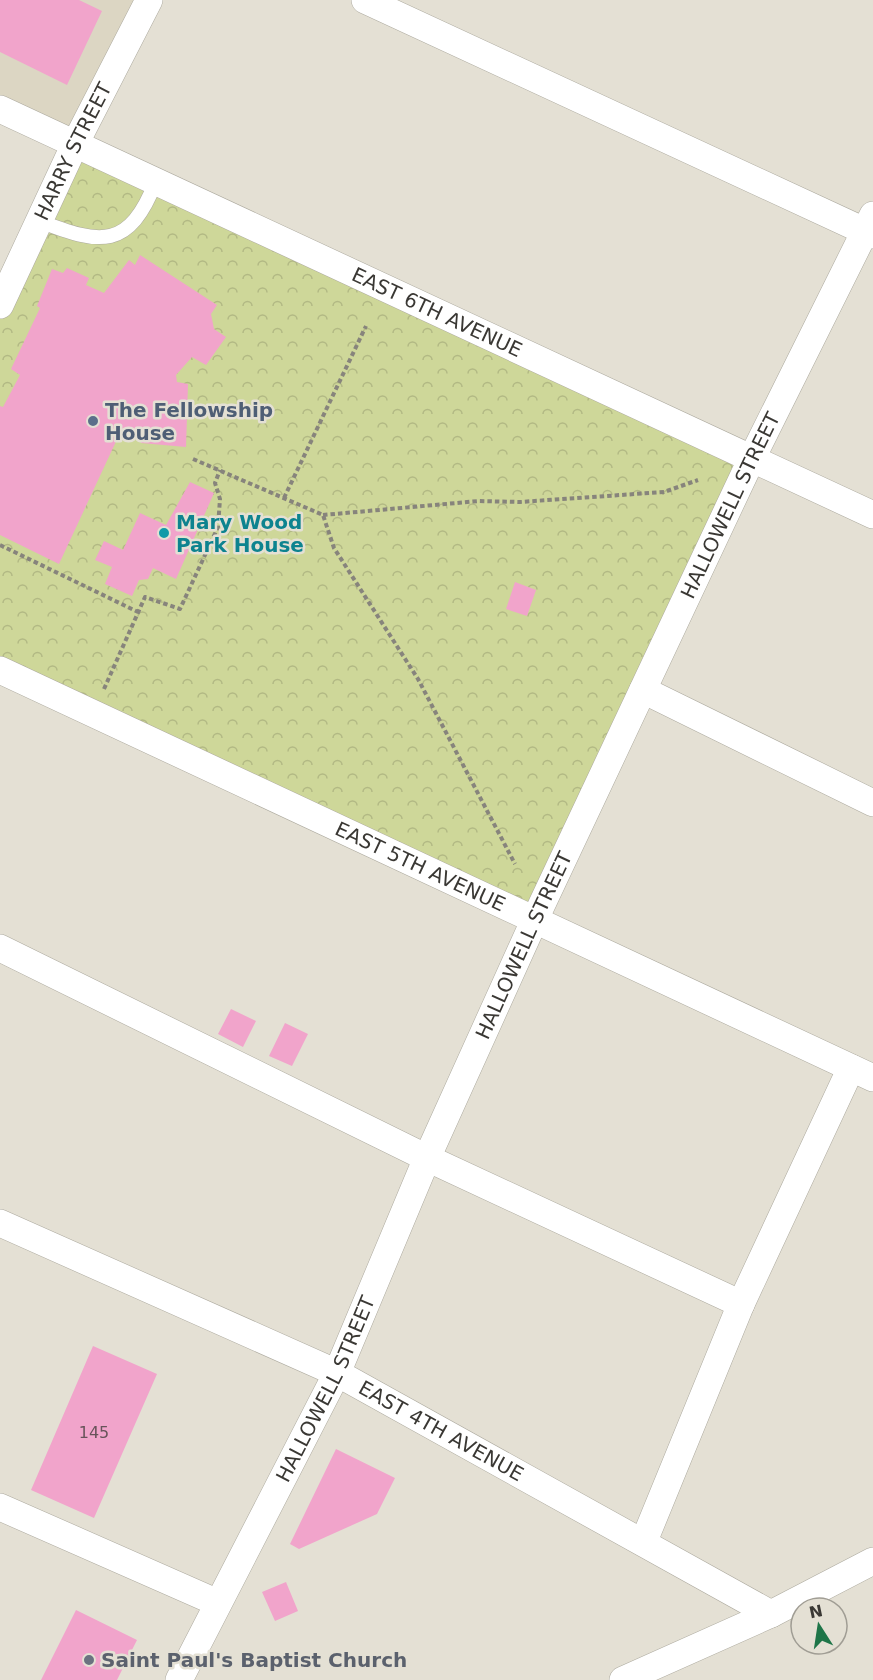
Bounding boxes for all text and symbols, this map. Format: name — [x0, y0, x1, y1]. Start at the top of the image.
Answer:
street label: HARRY STREET — [29, 78, 117, 224]
street label: EAST 6TH AVENUE — [348, 262, 526, 362]
place label: The Fellowship House — [105, 398, 273, 445]
street label: HALLOWELL STREET — [676, 408, 785, 602]
marker: The Fellowship House — [86, 414, 100, 428]
place label: Mary Wood Park House — [176, 510, 304, 557]
marker: Mary Wood Park House — [157, 526, 171, 540]
street label: EAST 5TH AVENUE — [331, 816, 509, 916]
street label: HALLOWELL STREET — [470, 847, 577, 1043]
street label: HALLOWELL STREET — [271, 1292, 380, 1486]
street label: EAST 4TH AVENUE — [354, 1375, 528, 1486]
house number: 145 — [79, 1423, 109, 1442]
north arrow — [789, 1596, 849, 1656]
text: N — [807, 1601, 825, 1623]
place label: Saint Paul's Baptist Church — [101, 1648, 407, 1672]
marker: Saint Paul's Baptist Church — [82, 1653, 96, 1667]

